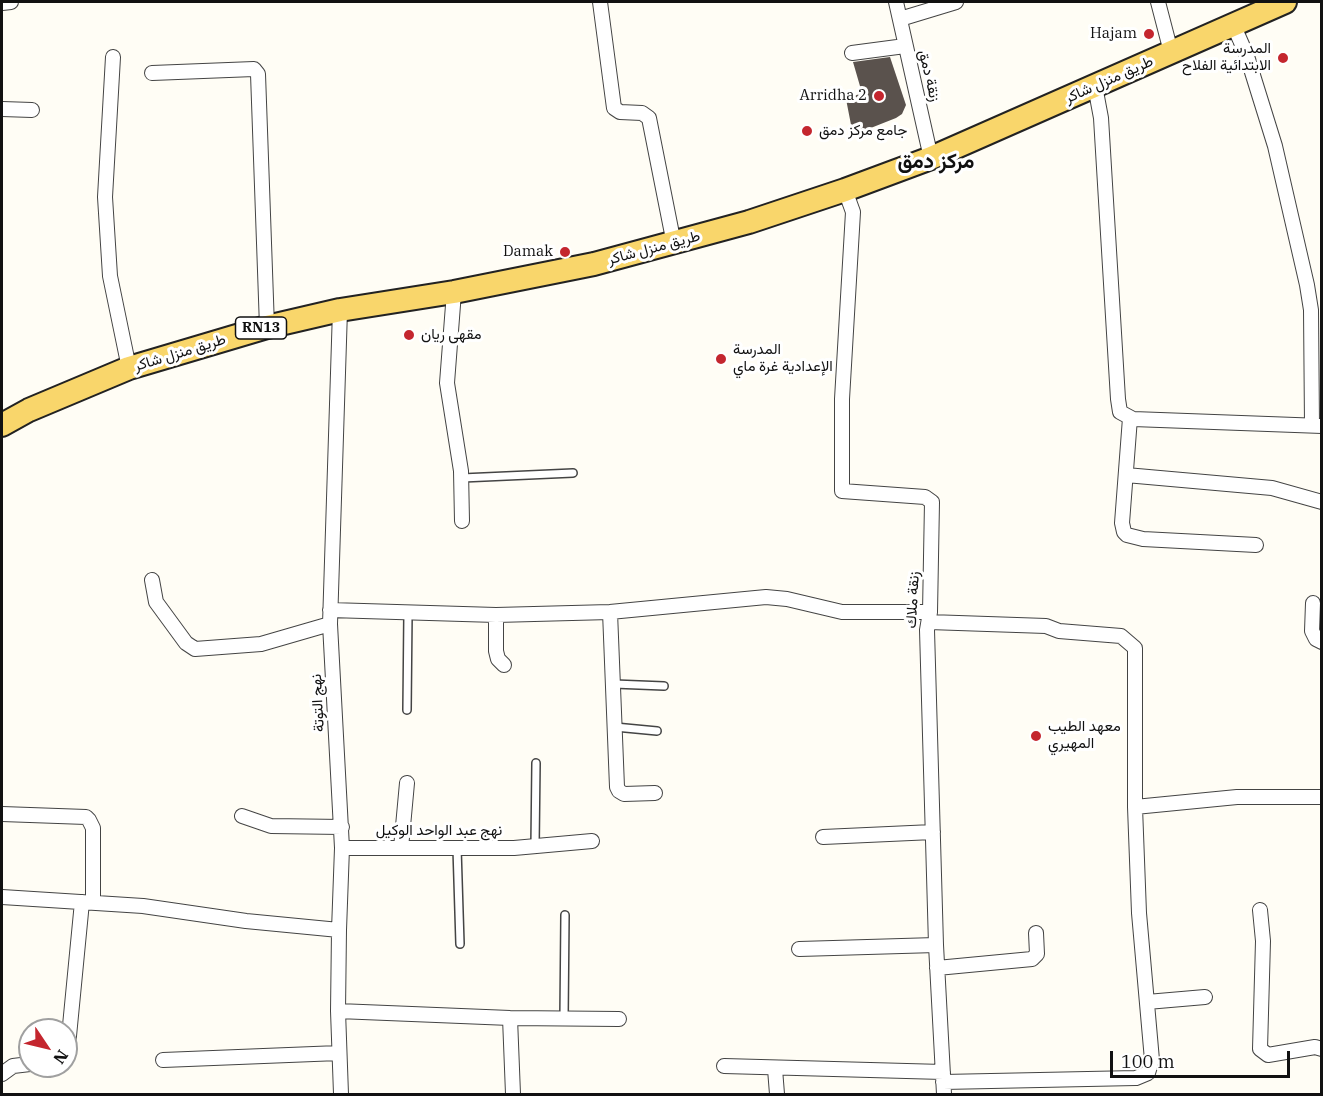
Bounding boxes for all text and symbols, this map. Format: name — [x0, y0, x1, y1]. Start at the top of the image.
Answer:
place label: Hajam — [1090, 25, 1137, 43]
marker: Hajam — [1142, 27, 1156, 41]
place label: المدرسة الابتدائية الفلاح — [1182, 40, 1271, 75]
street label: زنقة دمق — [914, 48, 944, 104]
marker: المدرسة الابتدائية الفلاح — [1276, 51, 1290, 65]
street label: طريق منزل شاكر — [1062, 52, 1156, 108]
place label: Arridha 2 — [800, 87, 867, 105]
marker: Arridha 2 — [872, 89, 886, 103]
place label: جامع مركز دمق — [819, 122, 907, 140]
marker: جامع مركز دمق — [800, 124, 814, 138]
district label: مركز دمق — [897, 149, 975, 175]
street label: طريق منزل شاكر — [606, 227, 702, 269]
place label: Damak — [503, 243, 553, 261]
marker: Damak — [558, 245, 572, 259]
road number: RN13 — [236, 317, 286, 339]
place label: مقهى ريان — [421, 326, 482, 344]
marker: مقهى ريان — [402, 328, 416, 342]
street label: طريق منزل شاكر — [132, 331, 228, 375]
place label: المدرسة الإعدادية غرة ماي — [733, 341, 833, 376]
marker: المدرسة الإعدادية غرة ماي — [714, 352, 728, 366]
street label: زنقة ملاك — [903, 571, 923, 629]
street label: نهج التوتة — [307, 673, 329, 733]
place label: معهد الطيب المهيري — [1048, 718, 1121, 753]
marker: معهد الطيب المهيري — [1029, 729, 1043, 743]
street label: نهج عبد الواحد الوكيل — [376, 822, 502, 840]
north arrow — [18, 1018, 78, 1078]
scale bar — [1113, 1039, 1293, 1077]
text: N — [49, 1046, 73, 1068]
text: 100 m — [1121, 1050, 1175, 1073]

